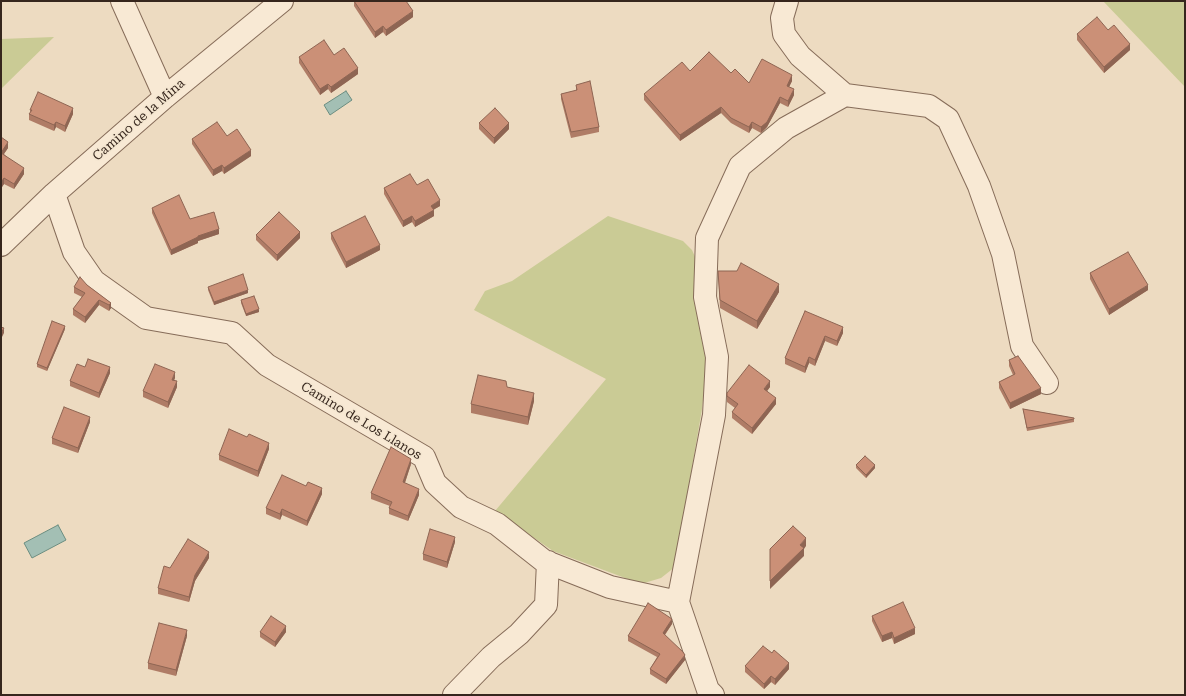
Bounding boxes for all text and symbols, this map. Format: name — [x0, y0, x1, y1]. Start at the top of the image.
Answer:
street label: Camino de la Mina — [90, 76, 188, 164]
street label: Camino de Los Llanos — [298, 379, 424, 463]

